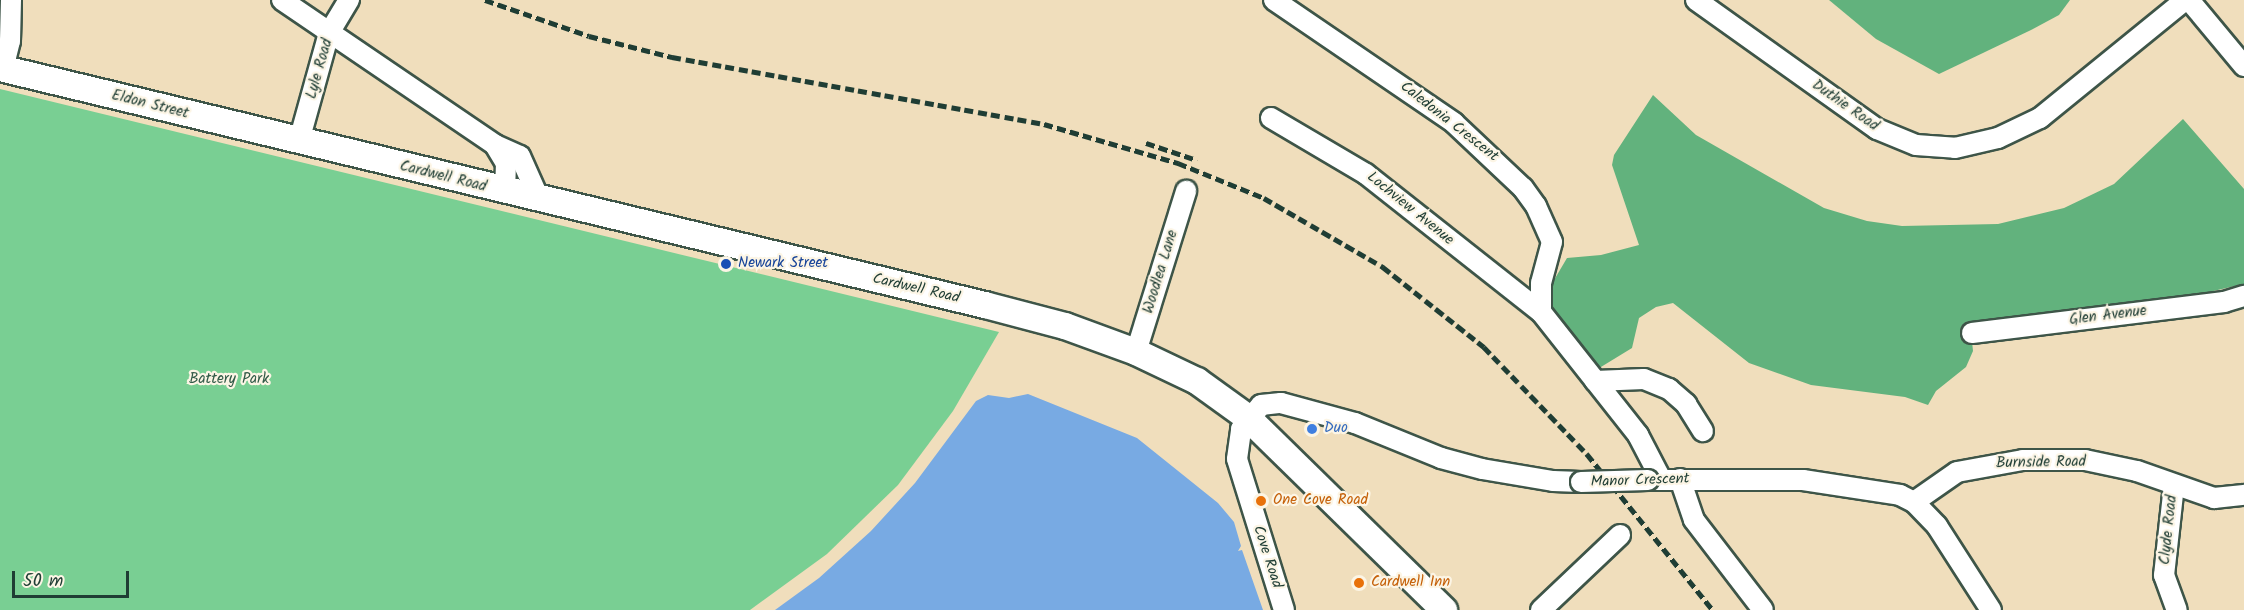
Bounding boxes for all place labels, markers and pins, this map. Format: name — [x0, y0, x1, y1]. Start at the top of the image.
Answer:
place label: Newark Street — [738, 255, 828, 273]
marker: Newark Street — [719, 257, 733, 271]
place label: Duo — [1324, 420, 1348, 438]
marker: Duo — [1305, 422, 1319, 436]
place label: One Cove Road — [1273, 492, 1368, 510]
marker: One Cove Road — [1254, 494, 1268, 508]
place label: Cardwell Inn — [1371, 574, 1450, 592]
marker: Cardwell Inn — [1352, 576, 1366, 590]

